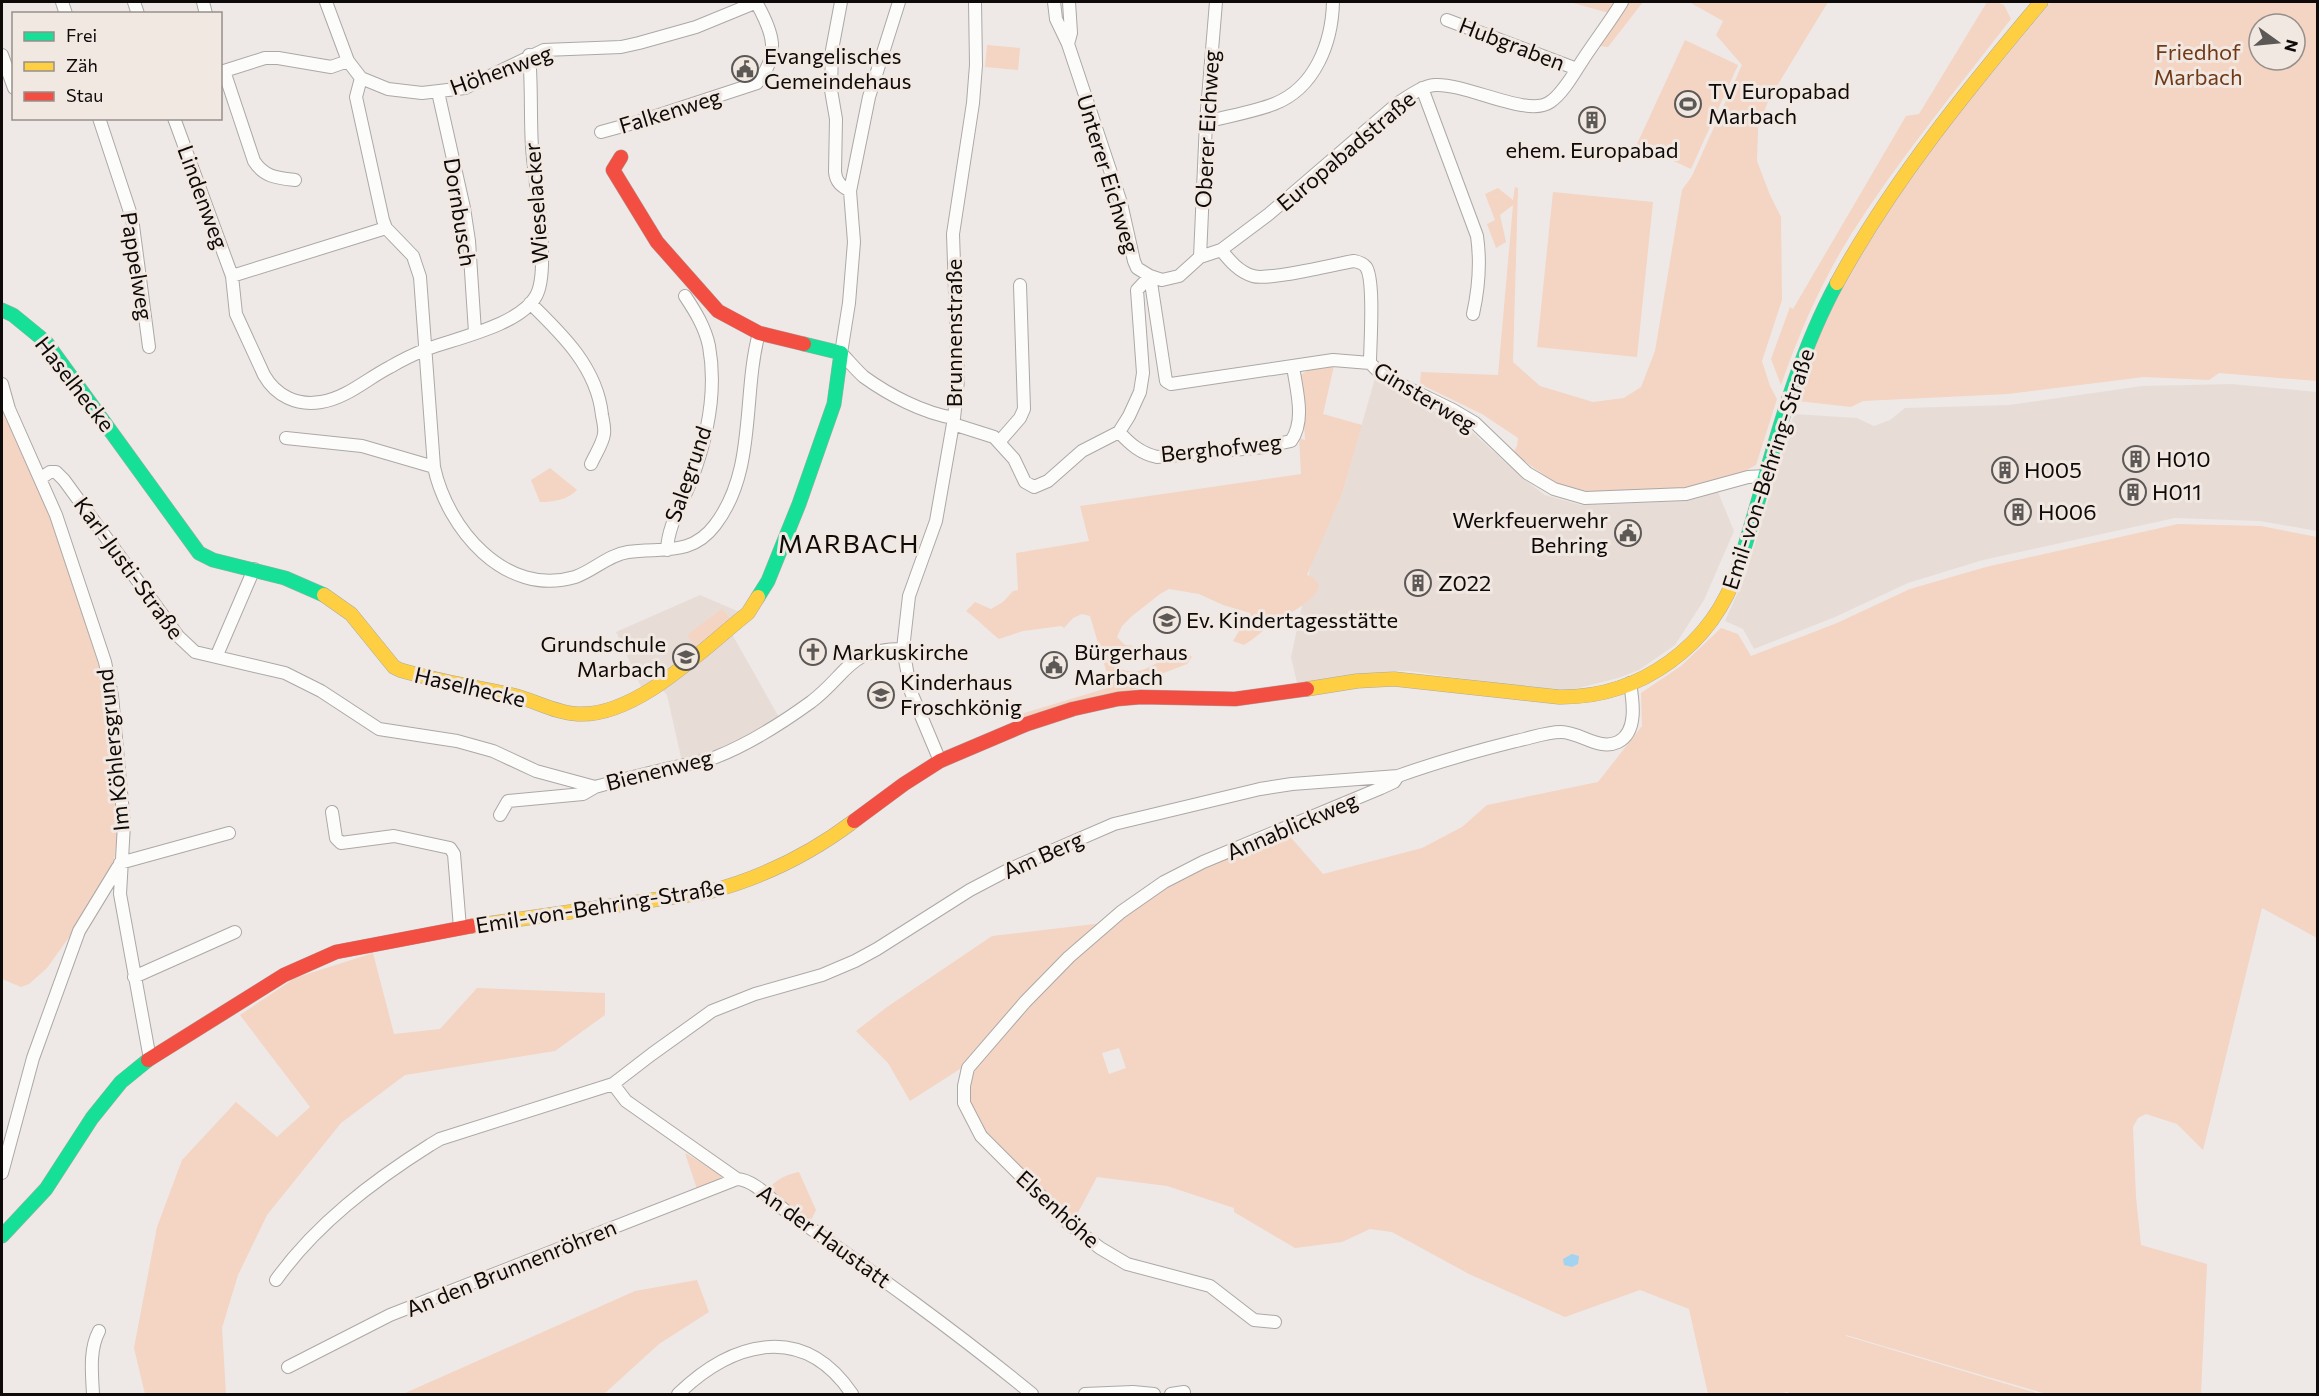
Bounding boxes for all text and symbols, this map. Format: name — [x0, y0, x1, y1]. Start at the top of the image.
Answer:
street label: Hubgraben — [1456, 11, 1569, 76]
legend — [12, 12, 222, 120]
north arrow — [2247, 12, 2307, 72]
text: Frei — [66, 24, 97, 46]
park label: Friedhof Marbach — [2153, 38, 2243, 90]
text: N — [2281, 38, 2303, 54]
street label: Höhenweg — [446, 39, 556, 101]
place label: Evangelisches Gemeindehaus — [764, 42, 912, 94]
street label: Oberer Eichweg — [1189, 49, 1224, 209]
text: Zäh — [66, 54, 98, 76]
public building icon: Evangelisches Gemeindehaus — [730, 54, 760, 84]
place label: TV Europabad Marbach — [1708, 77, 1850, 129]
street label: Falkenweg — [616, 82, 724, 139]
text: Stau — [66, 84, 103, 106]
street label: Europabadstraße — [1271, 85, 1420, 216]
sports icon: TV Europabad Marbach — [1673, 89, 1703, 119]
street label: Unterer Eichweg — [1071, 91, 1146, 257]
building icon: ehem. Europabad — [1577, 105, 1607, 135]
place label: ehem. Europabad — [1505, 136, 1679, 163]
street label: Lindenweg — [172, 141, 235, 252]
street label: Wieselacker — [518, 141, 553, 264]
street label: Dornbusch — [439, 156, 482, 268]
street label: Pappelweg — [116, 210, 159, 322]
street label: Brunnenstraße — [940, 259, 967, 407]
street label: Haselhecke — [30, 331, 121, 437]
street label: Emil-von-Behring-Straße — [1716, 345, 1819, 593]
street label: Ginsterweg — [1369, 356, 1481, 438]
street label: Salegrund — [658, 422, 717, 525]
street label: Berghofweg — [1159, 428, 1283, 467]
building icon: H010 — [2121, 444, 2151, 474]
place label: H010 — [2156, 445, 2211, 472]
building icon: H005 — [1990, 455, 2020, 485]
place label: H005 — [2024, 456, 2082, 483]
building icon: H011 — [2118, 477, 2148, 507]
place label: H011 — [2152, 478, 2202, 505]
street label: Karl-Justi-Straße — [69, 491, 190, 644]
building icon: H006 — [2003, 497, 2033, 527]
place label: H006 — [2038, 498, 2097, 525]
place label: Werkfeuerwehr Behring — [1452, 506, 1608, 558]
public building icon: Werkfeuerwehr Behring — [1613, 518, 1643, 548]
district label: MARBACH — [778, 527, 920, 558]
building icon: Z022 — [1403, 568, 1433, 598]
place label: Z022 — [1438, 569, 1491, 596]
school or university icon: Ev. Kindertagesstätte — [1152, 605, 1182, 635]
place label: Ev. Kindertagesstätte — [1186, 606, 1398, 633]
place label: Grundschule Marbach — [541, 630, 666, 682]
church icon: Markuskirche — [798, 637, 828, 667]
place label: Markuskirche — [832, 638, 968, 665]
place label: Bürgerhaus Marbach — [1074, 638, 1188, 690]
school or university icon: Grundschule Marbach — [671, 642, 701, 672]
public building icon: Bürgerhaus Marbach — [1039, 650, 1069, 680]
street label: Haselhecke — [412, 661, 528, 712]
street label: Im Köhlersgrund — [91, 667, 134, 833]
place label: Kinderhaus Froschkönig — [900, 668, 1022, 720]
school or university icon: Kinderhaus Froschkönig — [866, 680, 896, 710]
street label: Bienenweg — [603, 743, 715, 796]
street label: Annablickweg — [1222, 786, 1361, 865]
street label: Am Berg — [998, 825, 1087, 884]
street label: Emil-von-Behring-Straße — [474, 872, 726, 939]
street label: Elsenhöhe — [1011, 1164, 1106, 1253]
street label: An der Haustatt — [752, 1178, 896, 1293]
street label: An den Brunnenröhren — [402, 1213, 620, 1322]

